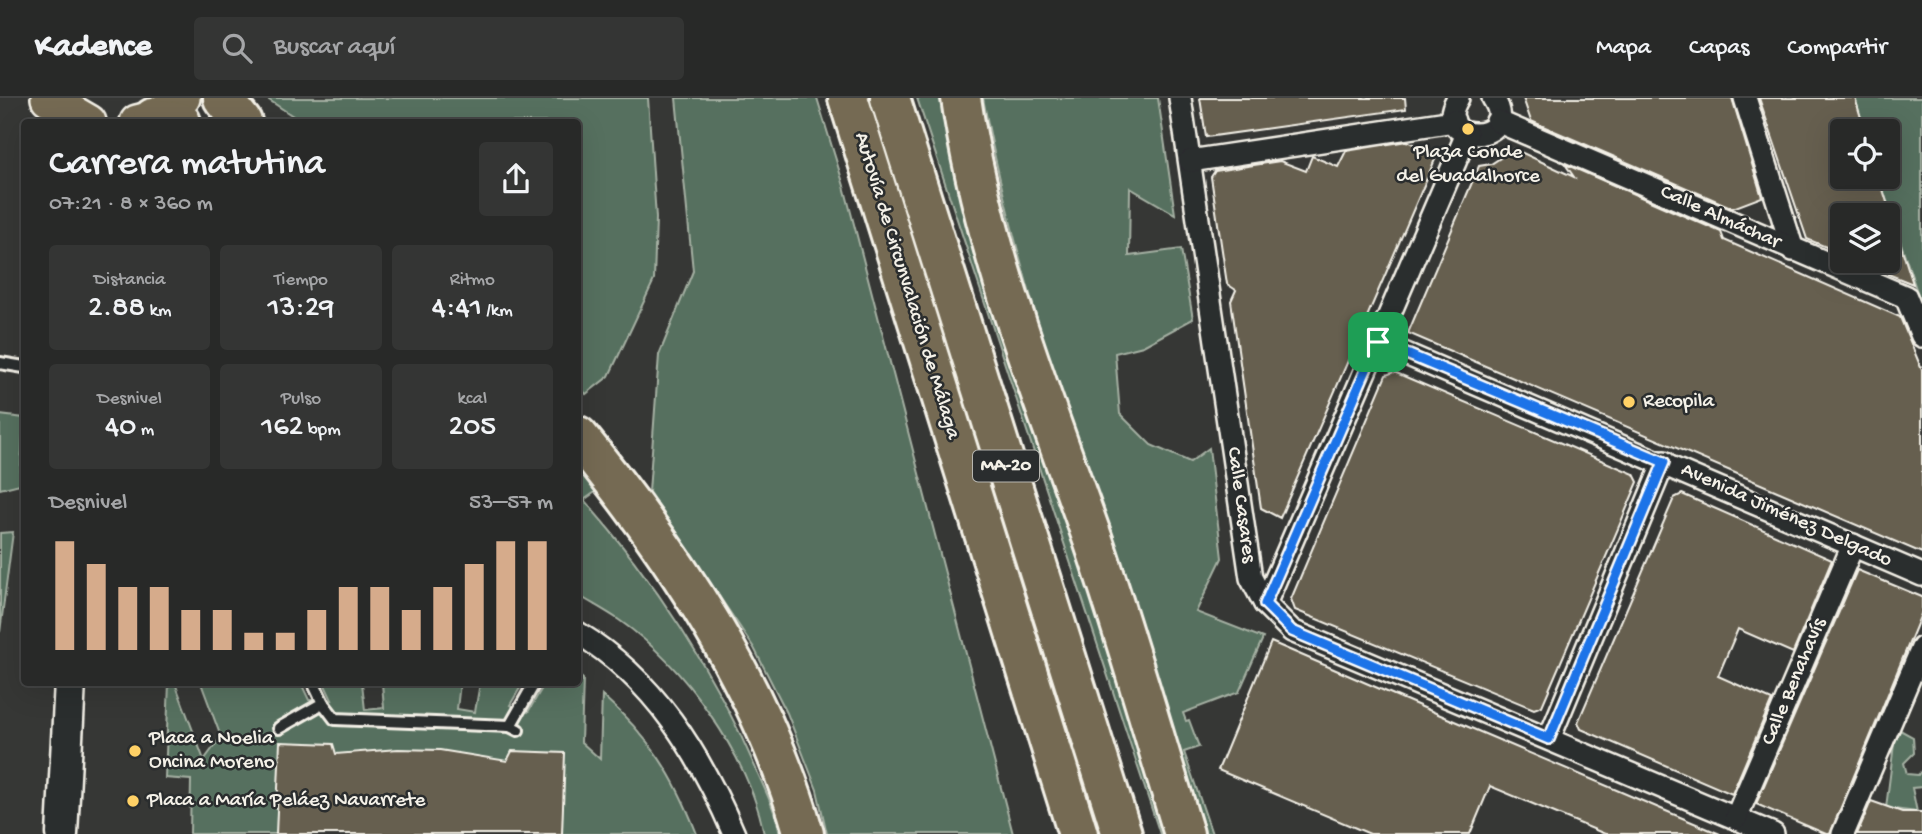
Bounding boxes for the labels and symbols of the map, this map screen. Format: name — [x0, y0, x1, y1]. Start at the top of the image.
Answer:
marker: Plaza Conde del Guadalhorce — [1460, 121, 1476, 137]
street label: Autovía de Circunvalación de Málaga — [847, 130, 965, 444]
place label: Plaza Conde del Guadalhorce — [1396, 141, 1541, 190]
street label: Calle Almáchar — [1656, 180, 1786, 256]
pin — [1348, 312, 1408, 372]
place label: Recopila — [1643, 390, 1715, 415]
marker: Recopila — [1621, 394, 1637, 410]
street label: Calle Casares — [1220, 446, 1261, 566]
road number: MA-20 — [973, 450, 1039, 482]
street label: Avenida Jiménez Delgado — [1677, 458, 1895, 574]
street label: Calle Benahavís — [1757, 613, 1834, 749]
place label: Placa a Noelia Oncina Moreno — [148, 727, 275, 776]
marker: Placa a Noelia Oncina Moreno — [127, 743, 143, 759]
place label: Placa a María Peláez Navarrete — [146, 789, 426, 814]
marker: Placa a María Peláez Navarrete — [125, 793, 141, 809]

